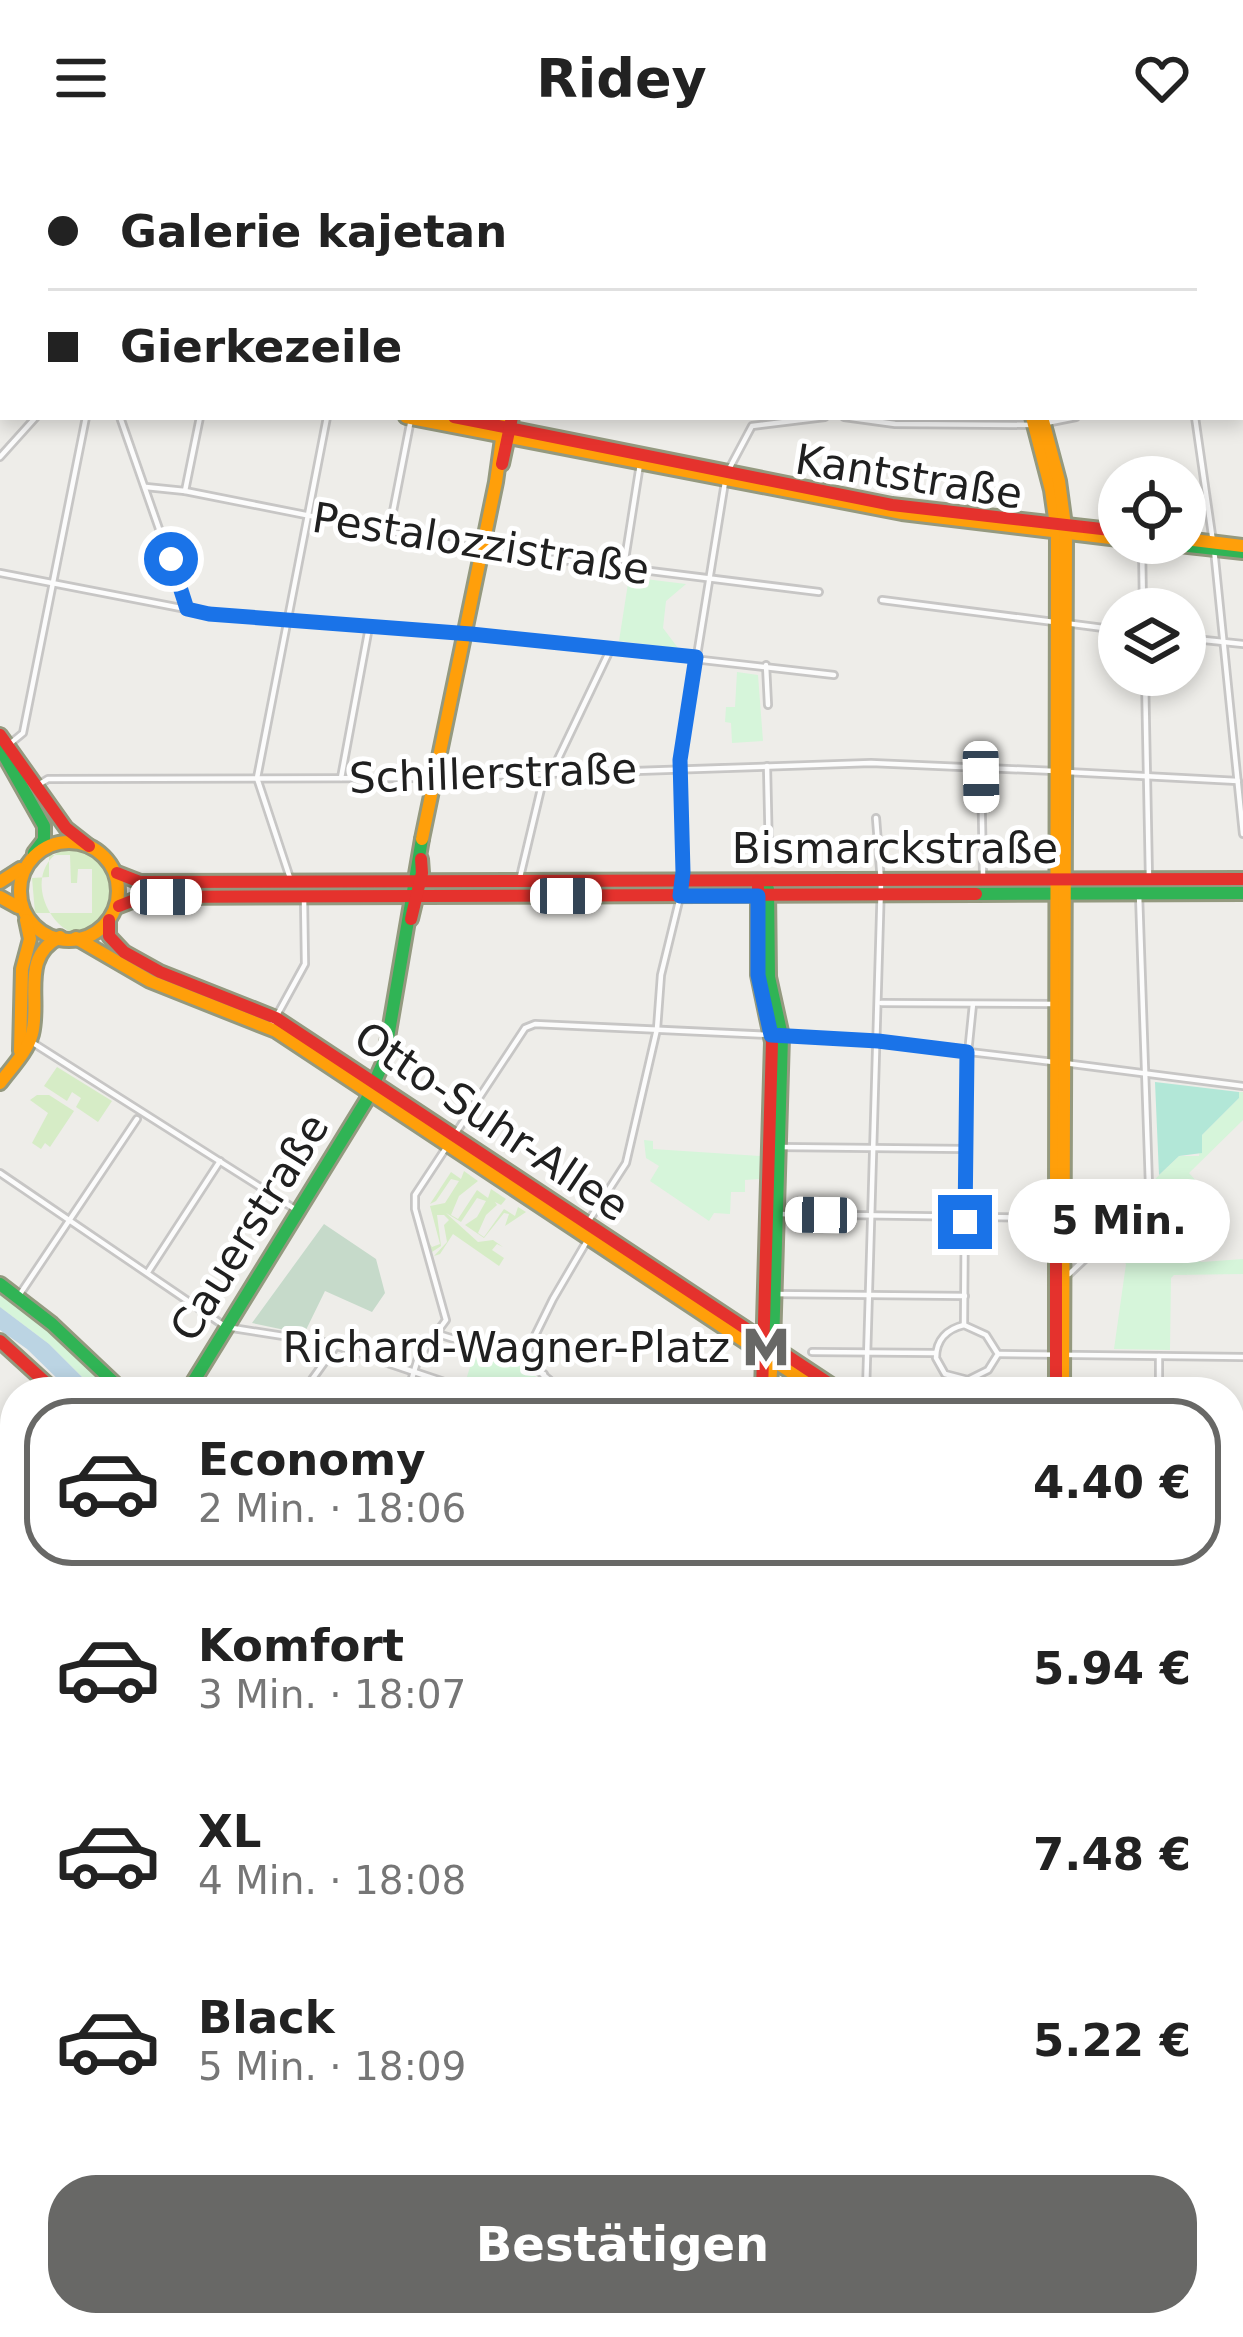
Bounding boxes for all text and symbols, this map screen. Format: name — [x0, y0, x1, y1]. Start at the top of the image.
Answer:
icon: menu — [48, 45, 114, 111]
icon: heart — [1129, 45, 1195, 111]
text: Ridey — [536, 47, 707, 110]
text: Galerie kajetan — [120, 205, 507, 258]
text: Gierkezeile — [120, 320, 402, 373]
street label: Kantstraße — [792, 434, 1026, 519]
map controls — [1098, 456, 1206, 696]
button: locate — [1098, 456, 1206, 564]
street label: Pestalozzistraße — [309, 493, 653, 594]
route start — [144, 532, 198, 586]
button: layers — [1098, 588, 1206, 696]
car — [962, 741, 1000, 813]
street label: Schillerstraße — [348, 744, 638, 803]
street label: Bismarckstraße — [732, 824, 1058, 873]
car — [530, 878, 602, 914]
car — [130, 879, 202, 915]
street label: Otto-Suhr-Allee — [345, 1012, 638, 1231]
street label: Cauerstraße — [160, 1105, 339, 1350]
callout: 5 Min. — [1007, 1180, 1229, 1264]
route end — [938, 1195, 992, 1249]
car — [785, 1196, 857, 1234]
text: 5 Min. — [1051, 1198, 1187, 1243]
metro station icon: Richard-Wagner-Platz — [741, 1322, 791, 1372]
place label: Richard-Wagner-Platz — [282, 1323, 730, 1372]
icon: car — [54, 1428, 162, 1536]
text: Economy — [198, 1433, 426, 1486]
text: 4.40 € — [1033, 1456, 1191, 1509]
text: 2 Min. · 18:06 — [198, 1486, 466, 1531]
icon: car — [54, 1614, 162, 1722]
text: Komfort — [198, 1619, 404, 1672]
text: 5.94 € — [1033, 1642, 1191, 1695]
text: 3 Min. · 18:07 — [198, 1672, 466, 1717]
icon: car — [54, 1800, 162, 1908]
text: XL — [198, 1805, 261, 1858]
text: 7.48 € — [1033, 1828, 1191, 1881]
text: 4 Min. · 18:08 — [198, 1858, 466, 1903]
icon: car — [54, 1986, 162, 2094]
text: Black — [198, 1991, 335, 2044]
text: 5.22 € — [1033, 2014, 1191, 2067]
text: 5 Min. · 18:09 — [198, 2044, 466, 2089]
button: Bestätigen — [48, 2175, 1197, 2313]

